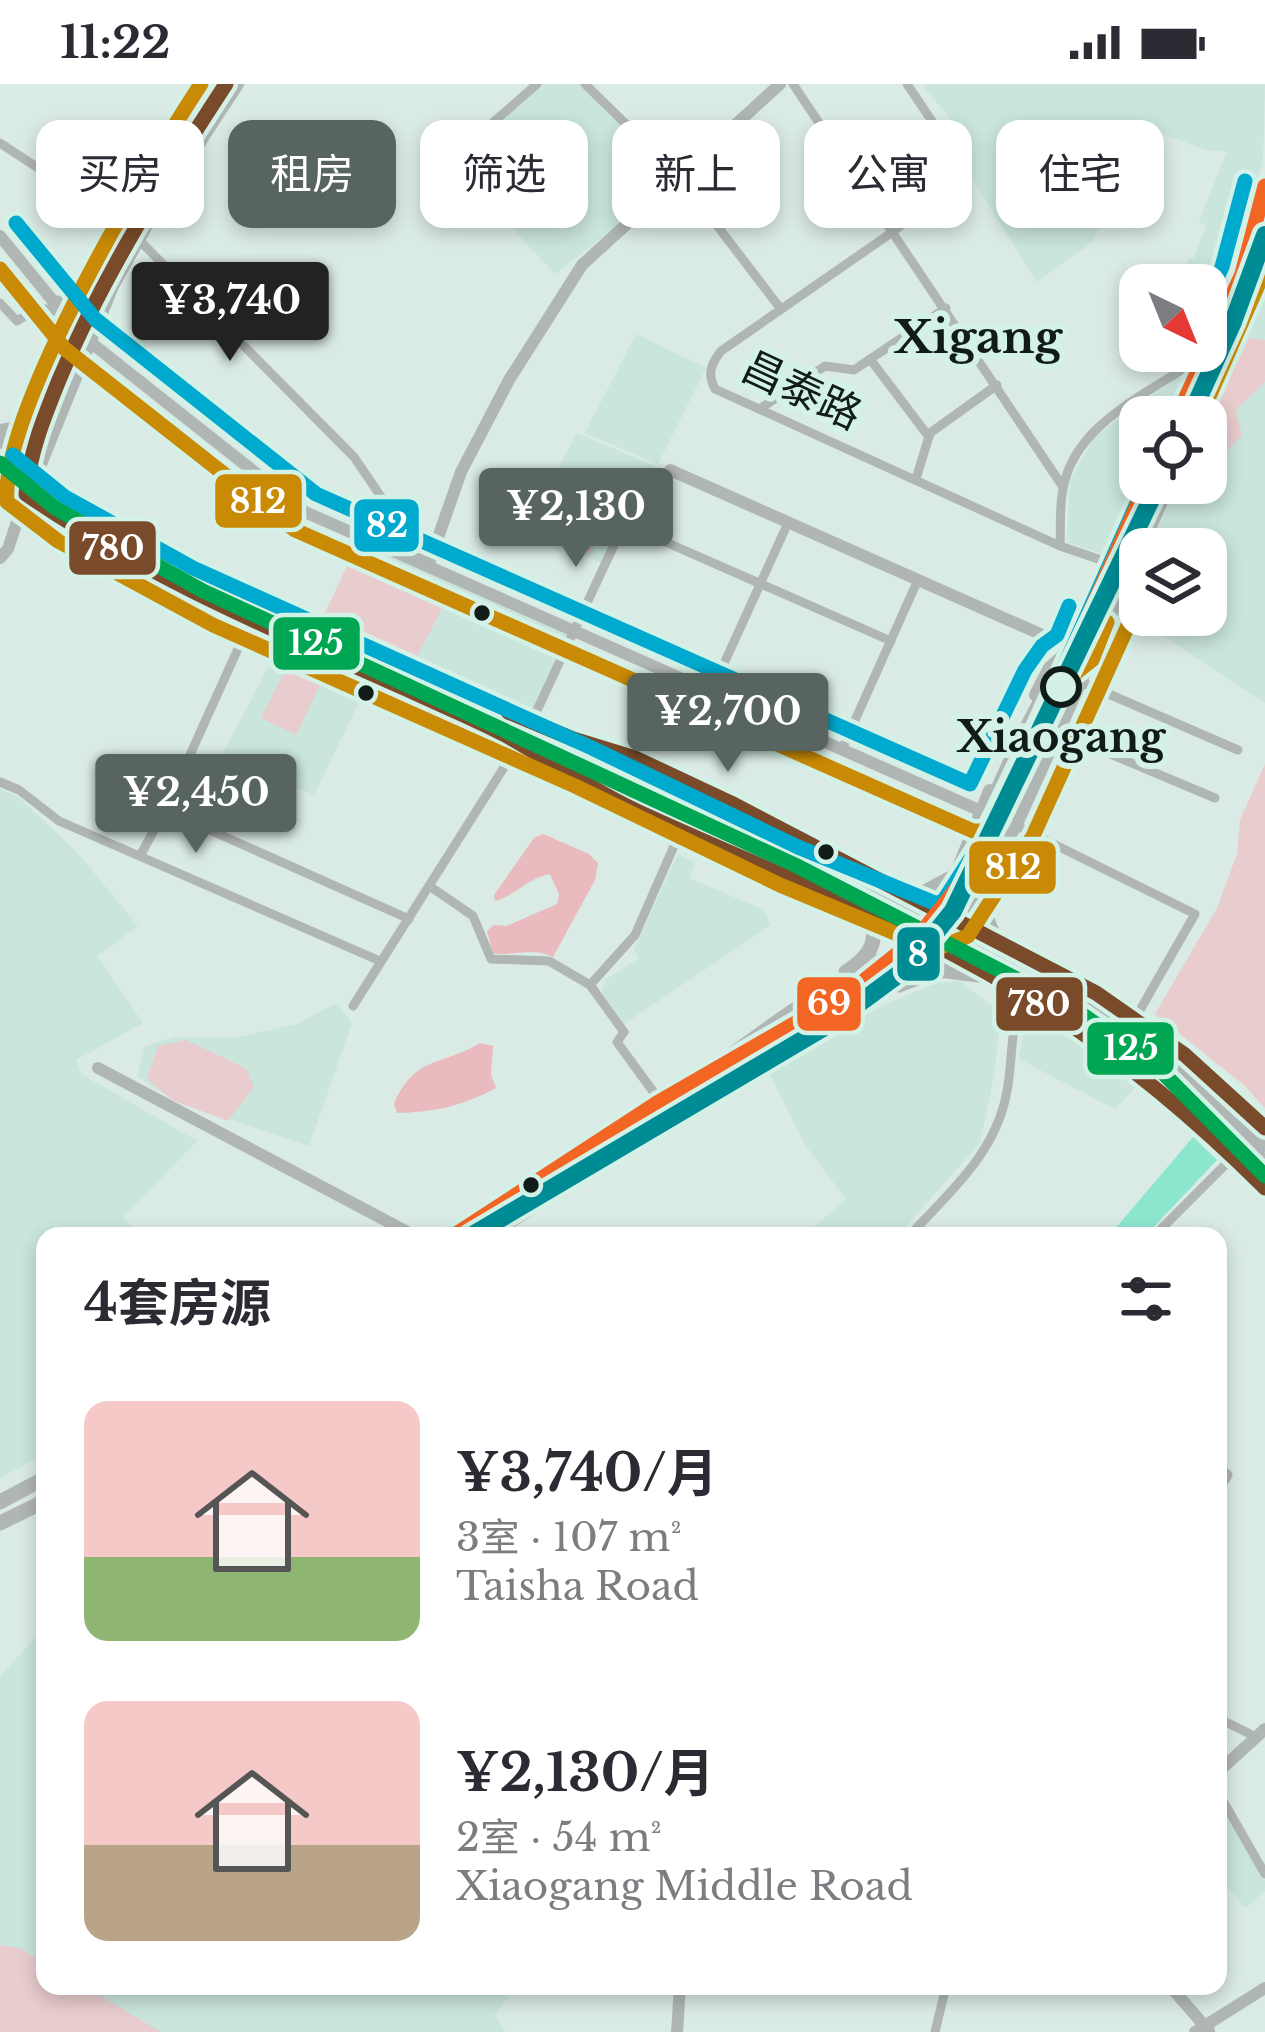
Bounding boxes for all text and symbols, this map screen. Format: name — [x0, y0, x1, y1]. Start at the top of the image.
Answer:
text: 11:22 — [60, 14, 171, 70]
chip: 买房 — [36, 120, 204, 228]
chip: 租房 — [228, 120, 396, 228]
chip: 筛选 — [420, 120, 588, 228]
chip: 新上 — [612, 120, 780, 228]
chip: 公寓 — [804, 120, 972, 228]
chip: 住宅 — [996, 120, 1164, 228]
pin: ¥3,740 — [132, 262, 328, 364]
north arrow — [1119, 264, 1227, 372]
map controls — [1119, 264, 1227, 636]
text: ¥3,740 — [159, 276, 301, 325]
district label: Xigang — [893, 309, 1063, 365]
street label: 昌泰路 — [734, 340, 870, 440]
button: locate — [1119, 396, 1227, 504]
pin: ¥2,130 — [478, 468, 674, 570]
line badge: 812 — [213, 472, 304, 530]
text: 812 — [230, 481, 286, 522]
text: ¥2,130 — [506, 482, 646, 531]
line badge: 82 — [352, 497, 421, 554]
text: 82 — [366, 505, 408, 546]
line badge: 780 — [67, 519, 158, 577]
text: 780 — [82, 528, 144, 569]
button: layers — [1119, 528, 1227, 636]
unlabelled marker — [471, 602, 493, 624]
line badge: 125 — [271, 615, 362, 672]
text: 125 — [288, 623, 344, 664]
marker: Xiaogang — [1042, 668, 1080, 706]
pin: ¥2,700 — [630, 673, 826, 775]
unlabelled marker — [355, 682, 377, 704]
text: ¥2,700 — [654, 687, 802, 736]
place label: Xiaogang — [956, 711, 1167, 763]
pin: ¥2,450 — [98, 754, 294, 856]
text: ¥2,450 — [122, 768, 270, 817]
line badge: 812 — [967, 839, 1058, 896]
unlabelled marker — [815, 841, 837, 863]
text: 812 — [985, 847, 1041, 888]
line badge: 8 — [895, 925, 942, 983]
text: 8 — [908, 934, 928, 975]
line badge: 69 — [795, 975, 863, 1033]
line badge: 780 — [994, 975, 1085, 1033]
text: 69 — [807, 983, 851, 1024]
text: 780 — [1008, 984, 1070, 1025]
line badge: 125 — [1085, 1020, 1176, 1077]
text: 125 — [1103, 1028, 1159, 1069]
unlabelled marker — [520, 1174, 542, 1196]
icon: filters — [1113, 1266, 1179, 1332]
text: 4套房源 — [84, 1272, 271, 1335]
text: ¥3,740/月 — [456, 1442, 718, 1505]
icon: home — [180, 1449, 324, 1593]
text: 3室 · 107 m² — [456, 1513, 682, 1562]
text: Taisha Road — [456, 1562, 699, 1611]
text: ¥2,130/月 — [456, 1742, 715, 1805]
icon: home — [180, 1749, 324, 1893]
text: 2室 · 54 m² — [456, 1813, 662, 1862]
text: Xiaogang Middle Road — [456, 1862, 913, 1911]

